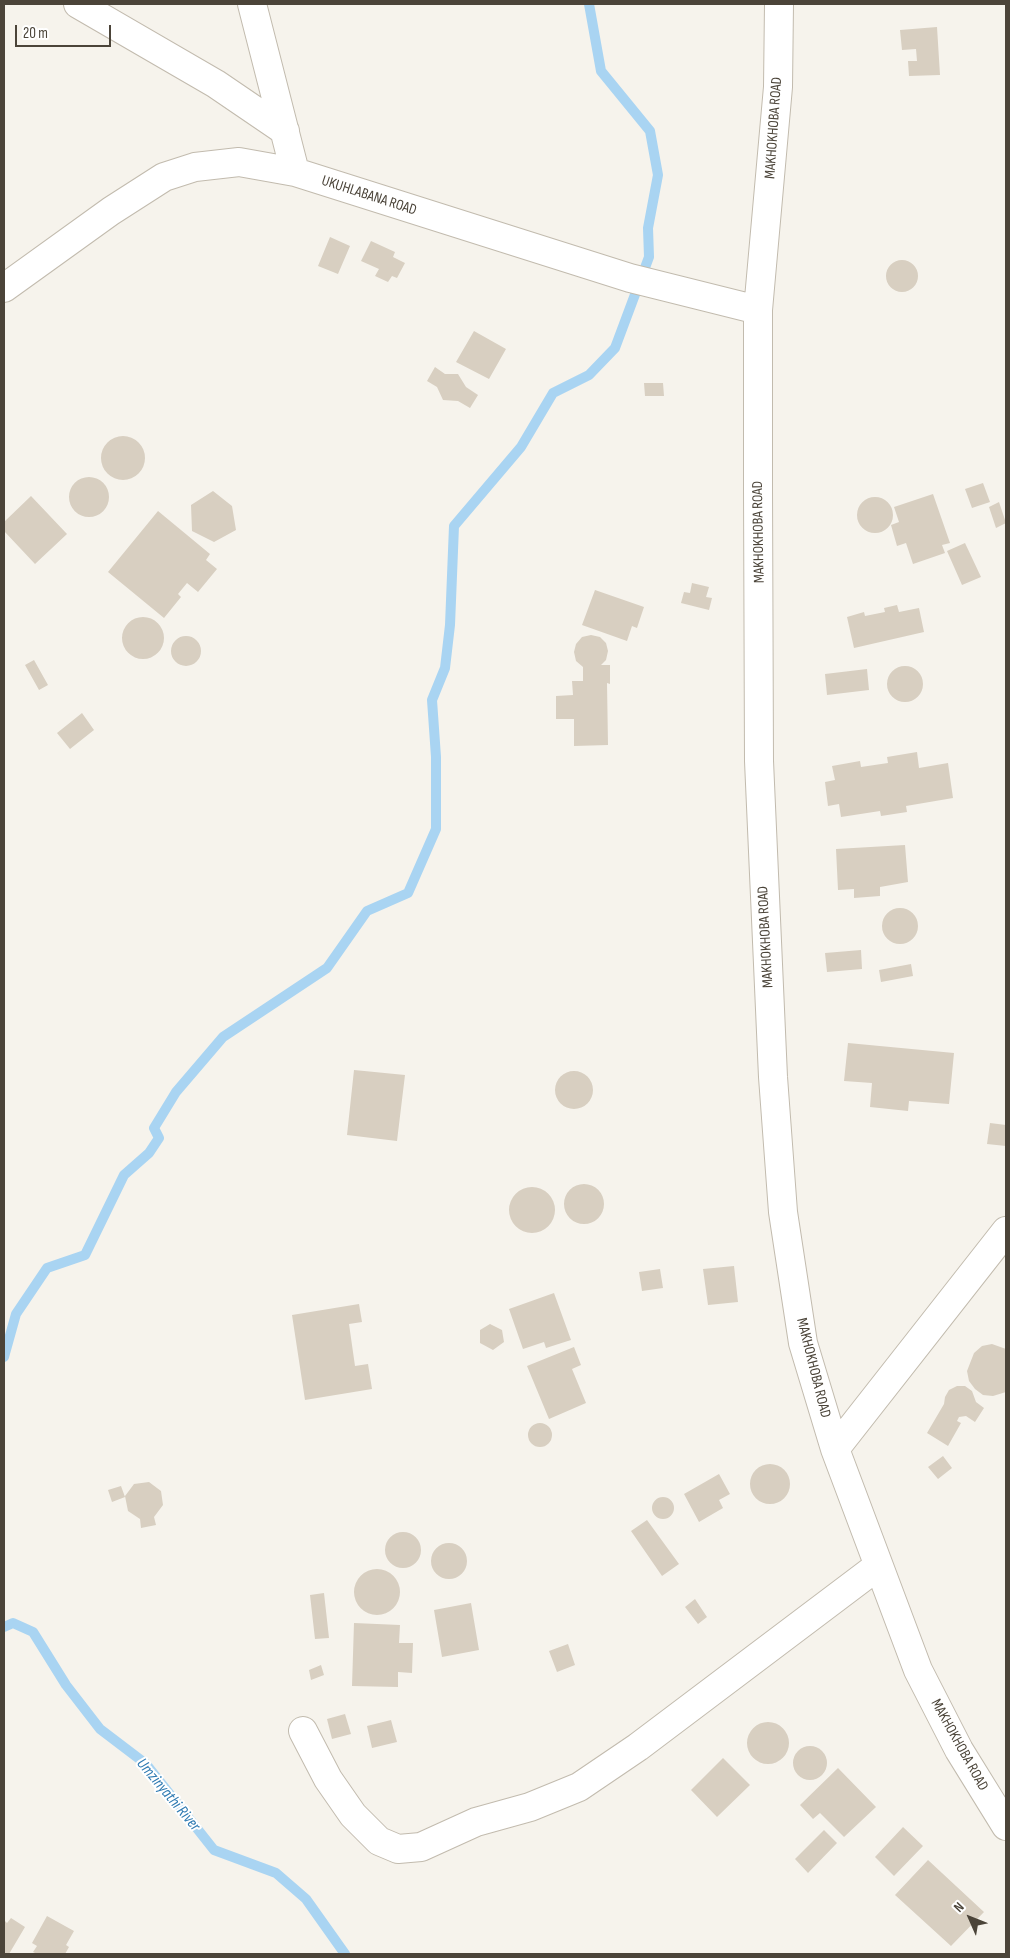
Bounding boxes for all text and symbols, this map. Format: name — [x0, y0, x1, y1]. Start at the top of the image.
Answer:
scale bar — [18, 15, 114, 47]
text: 20 m — [23, 24, 48, 43]
street label: MAKHOKHOBA ROAD — [761, 76, 787, 180]
street label: UKUHLABANA ROAD — [319, 172, 419, 220]
street label: MAKHOKHOBA ROAD — [749, 481, 769, 583]
street label: MAKHOKHOBA ROAD — [754, 886, 778, 988]
street label: MAKHOKHOBA ROAD — [792, 1316, 834, 1420]
street label: MAKHOKHOBA ROAD — [926, 1696, 992, 1794]
water label: Umzinyathi River — [132, 1755, 204, 1835]
north arrow — [945, 1893, 995, 1943]
text: N — [950, 1899, 968, 1916]

